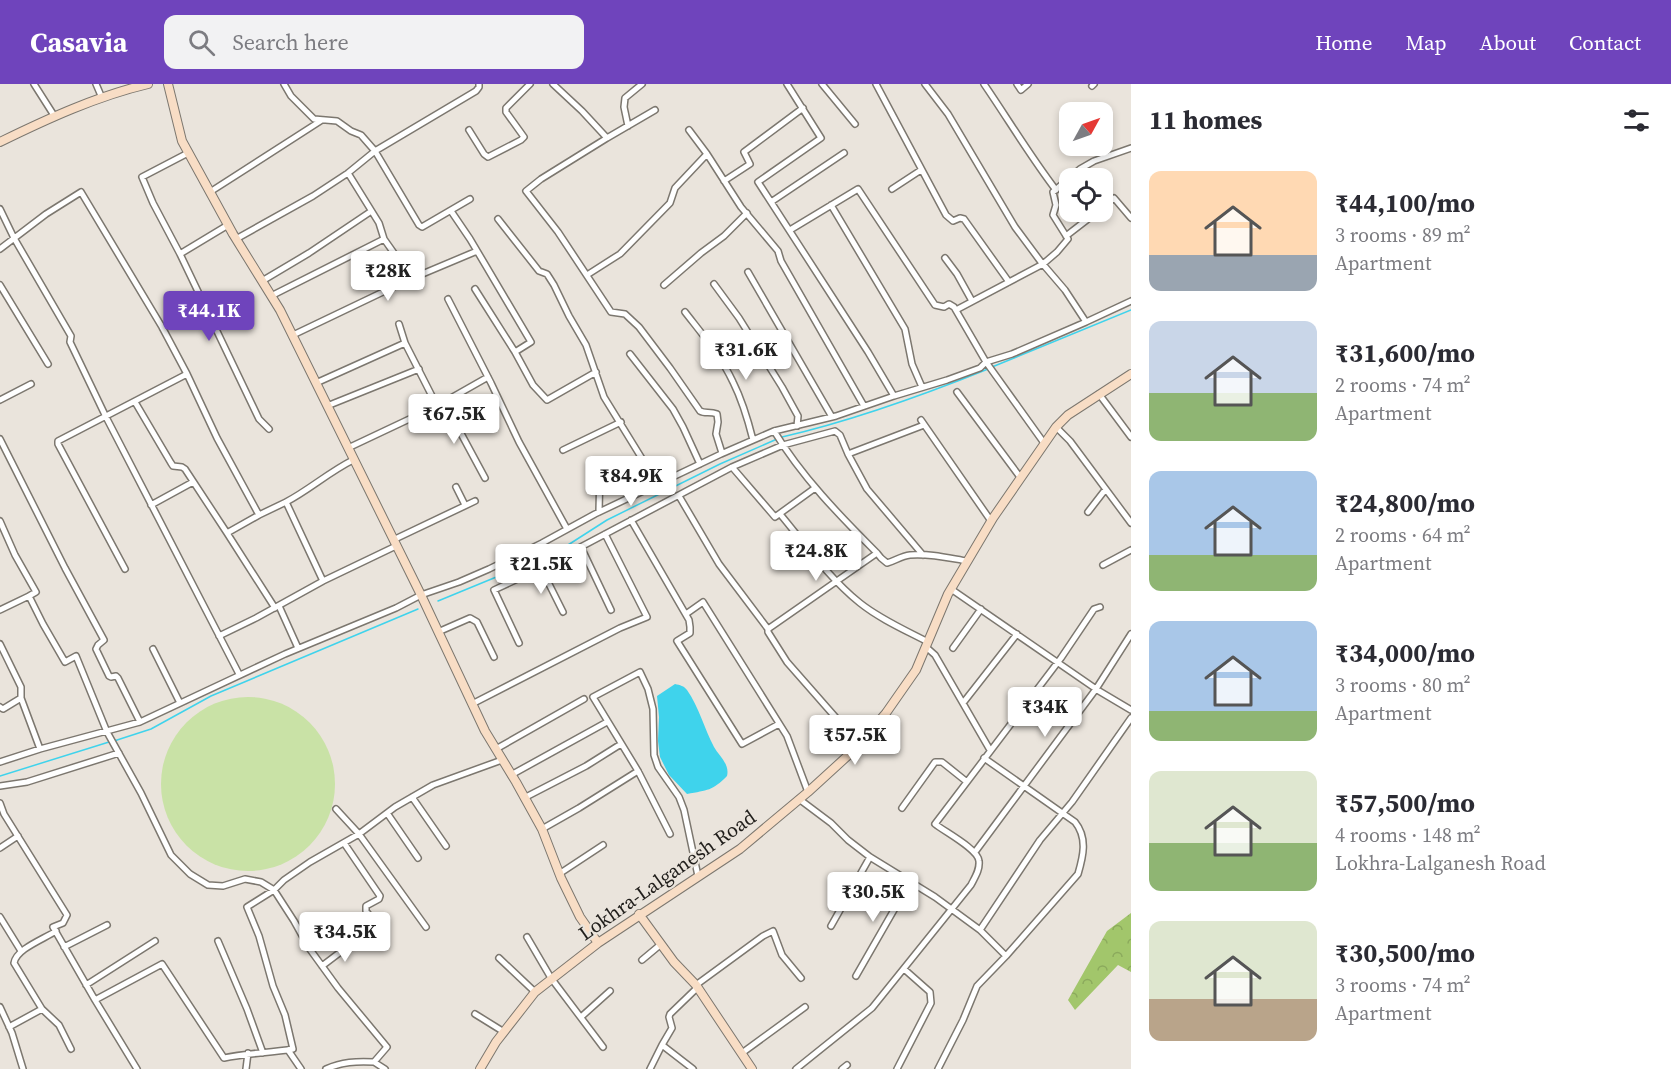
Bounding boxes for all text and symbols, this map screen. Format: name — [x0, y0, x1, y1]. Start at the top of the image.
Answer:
search box — [164, 15, 584, 69]
text: Casavia — [30, 23, 128, 61]
icon: search — [185, 26, 218, 59]
text: Search here — [233, 27, 349, 57]
text: Home — [1315, 28, 1373, 57]
text: Map — [1406, 28, 1447, 57]
text: About — [1480, 28, 1536, 57]
text: Contact — [1569, 28, 1641, 57]
north arrow — [1059, 102, 1113, 156]
map controls — [1059, 102, 1113, 222]
text: 11 homes — [1149, 102, 1262, 138]
icon: filters — [1620, 104, 1653, 137]
button: locate — [1059, 168, 1113, 222]
text: ₹44,100/mo — [1335, 185, 1475, 221]
icon: home — [1197, 195, 1269, 267]
text: 3 rooms · 89 m² — [1335, 221, 1471, 249]
text: Apartment — [1335, 249, 1432, 277]
pin: ₹28K — [352, 251, 424, 302]
text: ₹28K — [365, 256, 411, 284]
pin: ₹44.1K — [160, 291, 258, 342]
text: ₹44.1K — [177, 296, 241, 324]
pin: ₹31.6K — [697, 330, 795, 381]
text: ₹31.6K — [714, 335, 778, 363]
text: ₹31,600/mo — [1335, 335, 1475, 371]
icon: home — [1197, 345, 1269, 417]
text: 2 rooms · 74 m² — [1335, 371, 1471, 399]
pin: ₹67.5K — [405, 394, 503, 445]
text: ₹67.5K — [422, 399, 486, 427]
text: Apartment — [1335, 399, 1432, 427]
pin: ₹84.9K — [582, 456, 680, 507]
text: ₹84.9K — [599, 461, 663, 489]
text: ₹24,800/mo — [1335, 485, 1475, 521]
icon: home — [1197, 495, 1269, 567]
text: 2 rooms · 64 m² — [1335, 521, 1471, 549]
pin: ₹24.8K — [767, 531, 865, 582]
text: ₹24.8K — [784, 536, 848, 564]
pin: ₹21.5K — [492, 544, 590, 595]
text: ₹21.5K — [509, 549, 573, 577]
text: Apartment — [1335, 549, 1432, 577]
text: ₹34,000/mo — [1335, 635, 1475, 671]
icon: home — [1197, 645, 1269, 717]
text: 3 rooms · 80 m² — [1335, 671, 1471, 699]
pin: ₹34K — [1009, 687, 1081, 738]
text: ₹34K — [1022, 692, 1068, 720]
text: Apartment — [1335, 699, 1432, 727]
pin: ₹57.5K — [806, 715, 904, 766]
text: ₹57.5K — [823, 720, 887, 748]
text: ₹57,500/mo — [1335, 785, 1475, 821]
icon: home — [1197, 795, 1269, 867]
street label: Lokhra-Lalganesh Road — [573, 803, 762, 947]
text: 4 rooms · 148 m² — [1335, 821, 1481, 849]
text: Lokhra-Lalganesh Road — [1335, 849, 1546, 877]
pin: ₹30.5K — [824, 872, 922, 923]
text: ₹30.5K — [841, 877, 905, 905]
pin: ₹34.5K — [296, 912, 394, 963]
text: ₹34.5K — [313, 917, 377, 945]
text: ₹30,500/mo — [1335, 935, 1475, 971]
icon: home — [1197, 945, 1269, 1017]
text: 3 rooms · 74 m² — [1335, 971, 1471, 999]
text: Apartment — [1335, 999, 1432, 1027]

